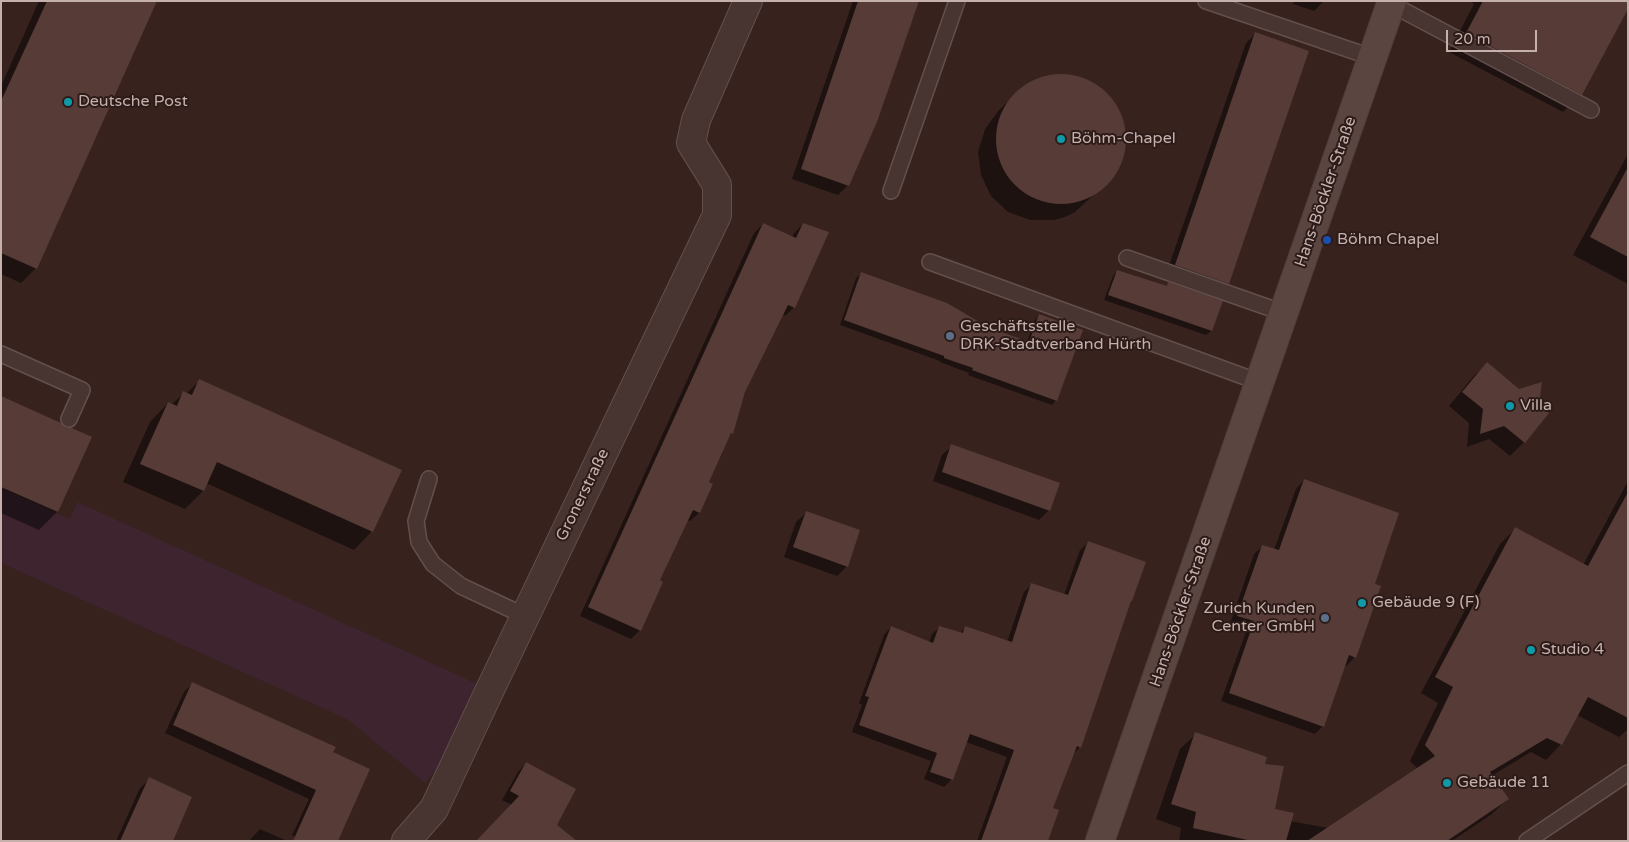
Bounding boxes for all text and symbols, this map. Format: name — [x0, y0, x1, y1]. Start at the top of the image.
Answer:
scale bar — [1449, 20, 1540, 52]
text: 20 m — [1454, 30, 1491, 48]
place label: Deutsche Post — [78, 92, 188, 112]
marker: Deutsche Post — [62, 96, 74, 108]
street label: Hans-Böckler-Straße — [1291, 114, 1361, 270]
place label: Böhm-Chapel — [1071, 129, 1176, 149]
marker: Böhm-Chapel — [1055, 133, 1067, 145]
place label: Böhm Chapel — [1337, 230, 1439, 250]
marker: Böhm Chapel — [1321, 234, 1333, 246]
place label: Geschäftsstelle DRK-Stadtverband Hürth — [960, 317, 1151, 355]
marker: Geschäftsstelle DRK-Stadtverband Hürth — [944, 330, 956, 342]
place label: Villa — [1520, 396, 1552, 416]
marker: Villa — [1504, 400, 1516, 412]
street label: Gronerstraße — [552, 446, 614, 544]
street label: Hans-Böckler-Straße — [1146, 534, 1216, 690]
place label: Gebäude 9 (F) — [1372, 593, 1479, 613]
marker: Gebäude 9 (F) — [1356, 597, 1368, 609]
place label: Zurich Kunden Center GmbH — [1203, 599, 1315, 637]
marker: Zurich Kunden Center GmbH — [1319, 612, 1331, 624]
place label: Studio 4 — [1541, 640, 1604, 660]
marker: Studio 4 — [1525, 644, 1537, 656]
place label: Gebäude 11 — [1457, 773, 1550, 793]
marker: Gebäude 11 — [1441, 777, 1453, 789]

